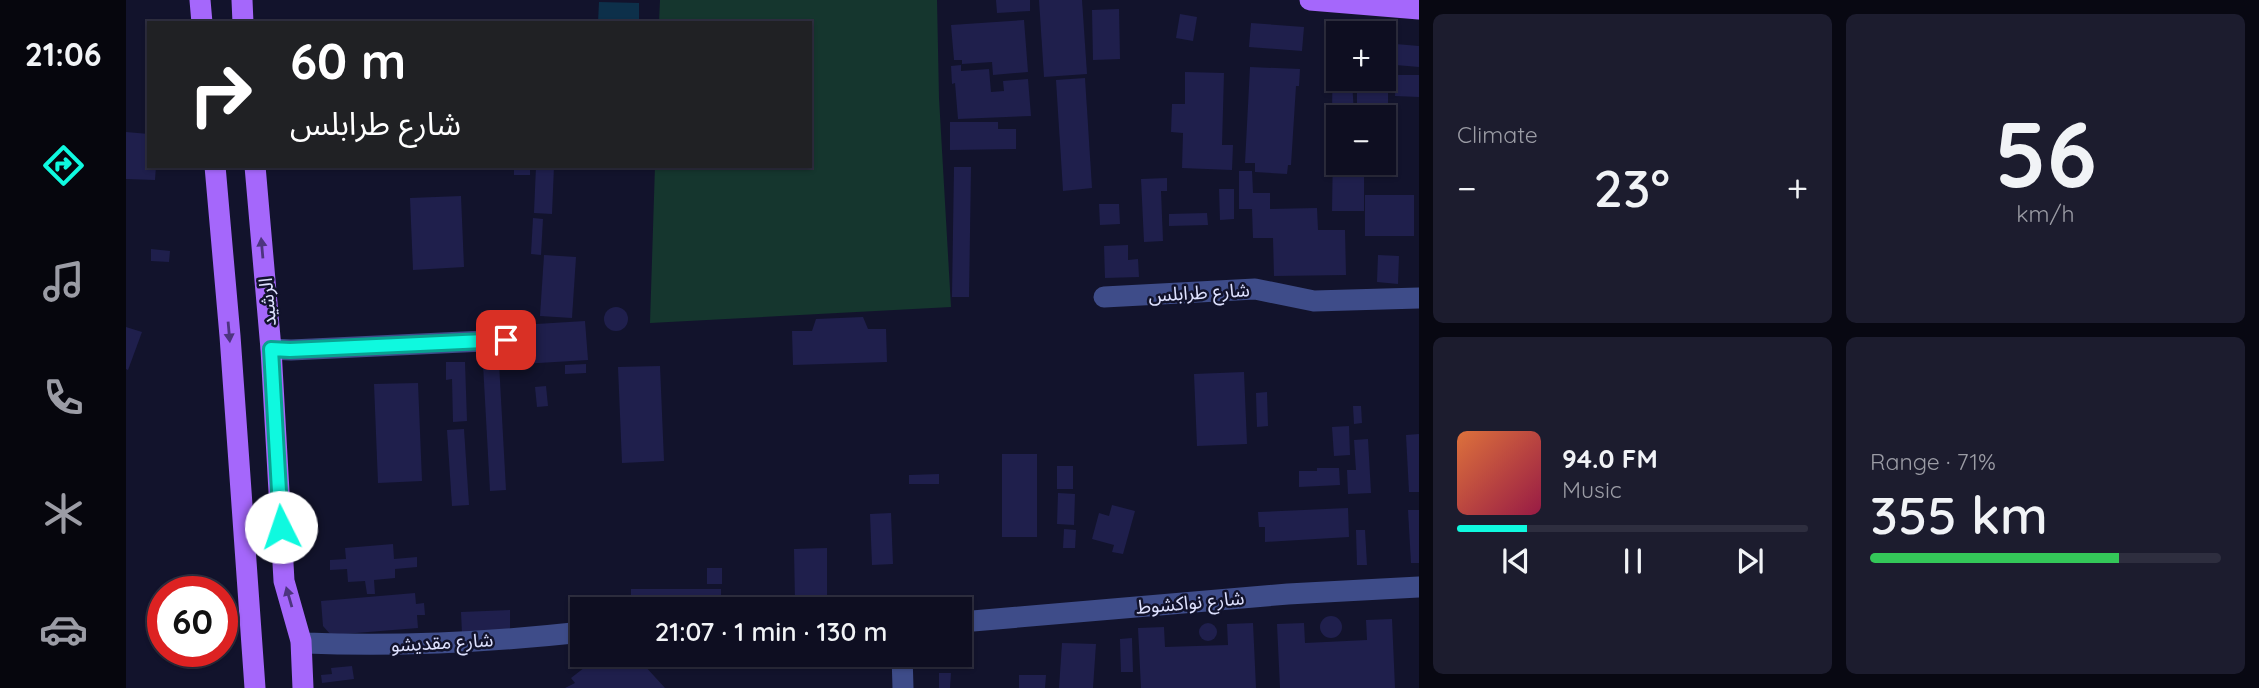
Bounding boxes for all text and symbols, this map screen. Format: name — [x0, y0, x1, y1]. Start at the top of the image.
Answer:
map controls — [1326, 21, 1396, 175]
button: + — [1326, 21, 1396, 91]
text: 60 m — [290, 30, 406, 91]
text: 21:06 — [25, 34, 101, 74]
icon: right — [175, 49, 266, 140]
text: 56 — [1994, 96, 2097, 210]
text: شارع طرابلس — [290, 103, 461, 143]
button: − — [1326, 105, 1396, 175]
text: Climate — [1457, 120, 1538, 149]
icon: directions — [39, 141, 88, 190]
text: 23° — [1593, 155, 1670, 220]
text: − — [1457, 164, 1477, 212]
text: + — [1787, 164, 1808, 212]
text: km/h — [2016, 199, 2075, 228]
one-way arrow — [256, 237, 267, 259]
icon: music — [39, 257, 88, 306]
street label: الرشيد — [253, 277, 281, 327]
street label: شارع طرابلس — [1148, 277, 1250, 309]
pin — [476, 310, 536, 370]
one-way arrow — [224, 321, 235, 343]
icon: arrive — [487, 321, 525, 359]
icon: phone — [39, 373, 88, 422]
text: 94.0 FM — [1562, 442, 1658, 475]
text: Range · 71% — [1870, 447, 1996, 476]
text: Music — [1562, 475, 1622, 504]
text: 355 km — [1870, 482, 2048, 547]
icon: climate — [39, 489, 88, 538]
position arrow — [244, 490, 318, 564]
icon: previous — [1497, 542, 1535, 580]
icon: pause — [1614, 542, 1652, 580]
icon: next — [1731, 542, 1769, 580]
speed limit sign: 60 — [147, 576, 238, 667]
street label: شارع نواكشوط — [1135, 585, 1245, 621]
one-way arrow — [283, 586, 293, 607]
icon: car — [39, 605, 88, 654]
text: 21:07 · 1 min · 130 m — [655, 615, 887, 648]
street label: شارع مقديشو — [390, 627, 494, 659]

